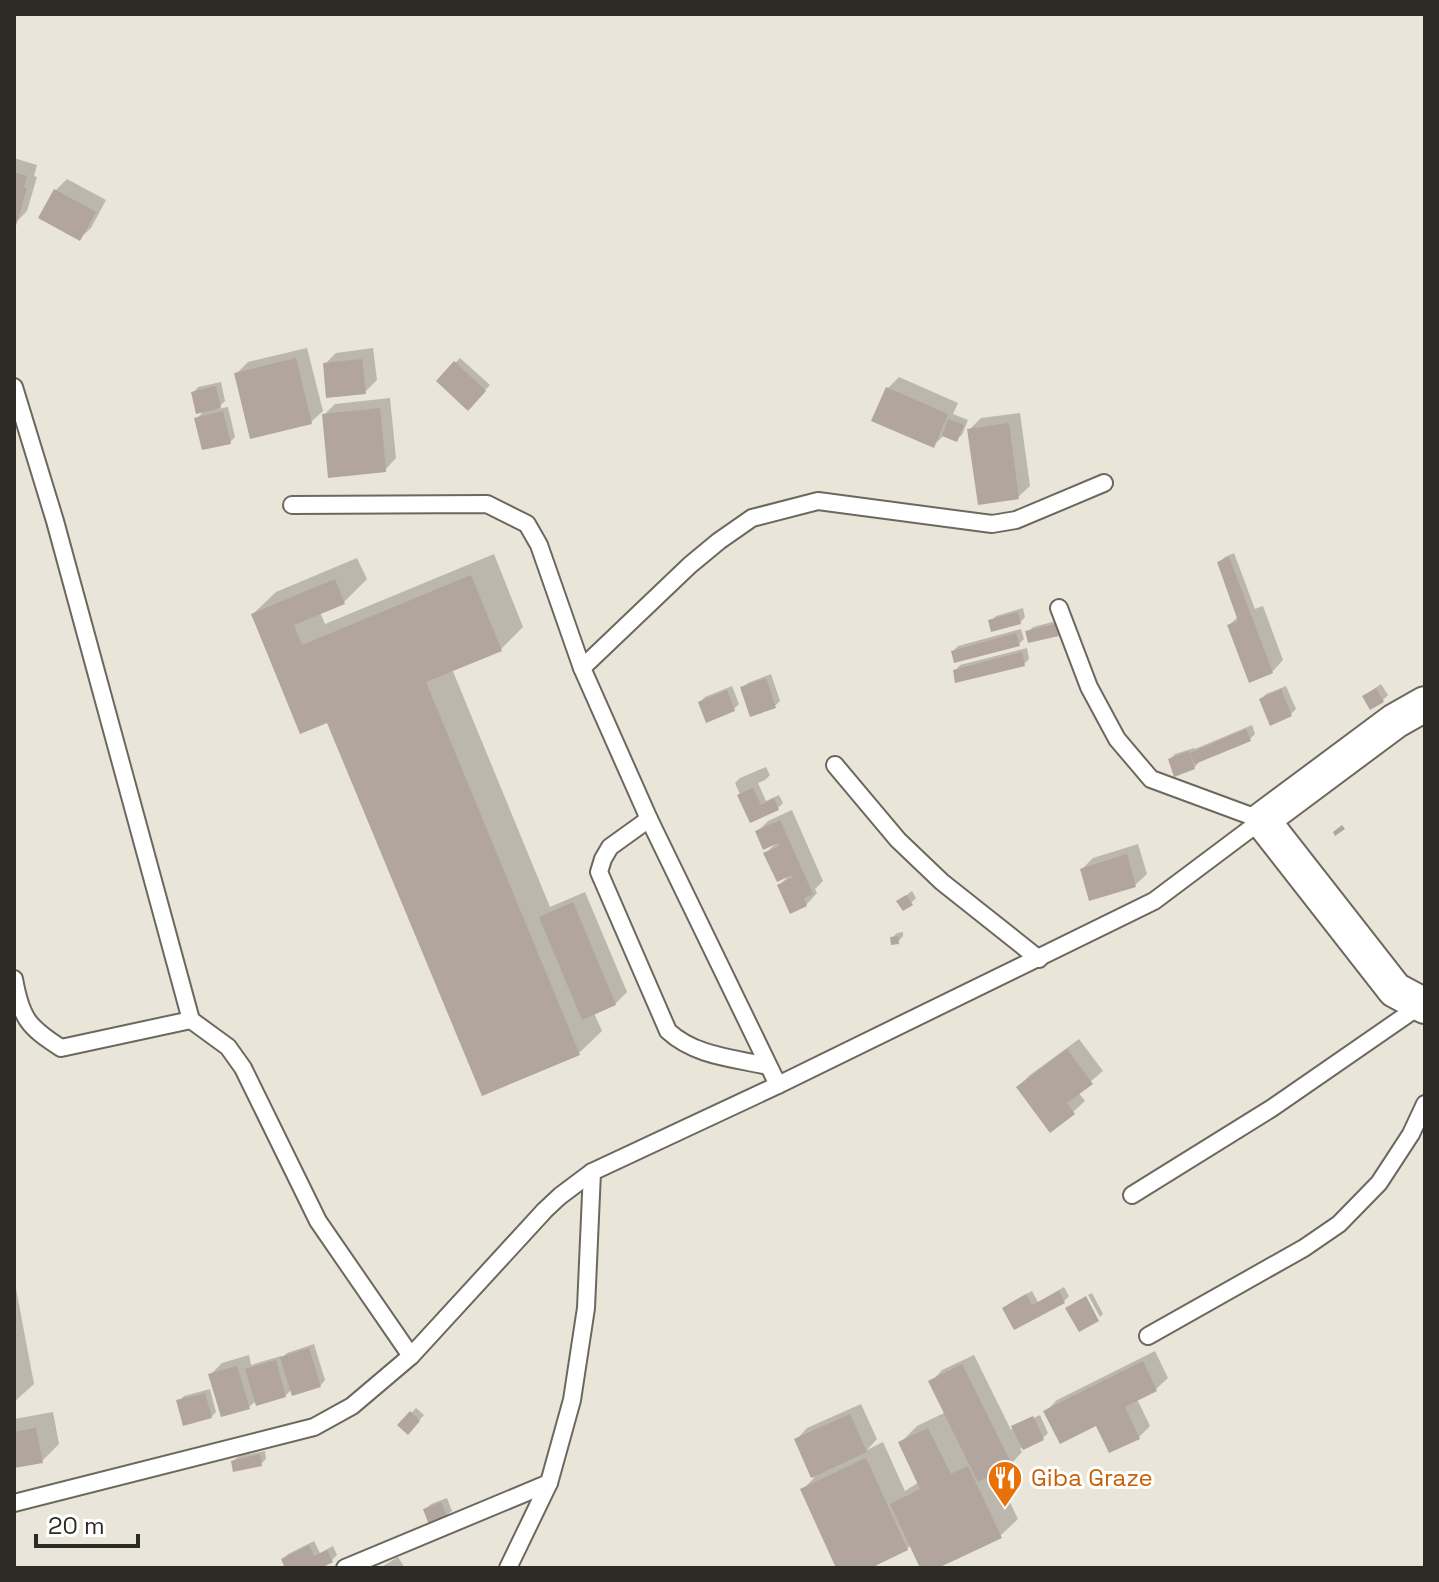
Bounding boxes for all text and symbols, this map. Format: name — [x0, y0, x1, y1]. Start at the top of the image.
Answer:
restaurant icon: Giba Graze — [986, 1459, 1024, 1509]
place label: Giba Graze — [1031, 1462, 1153, 1493]
scale bar — [36, 1498, 138, 1548]
text: 20 m — [48, 1510, 105, 1541]

